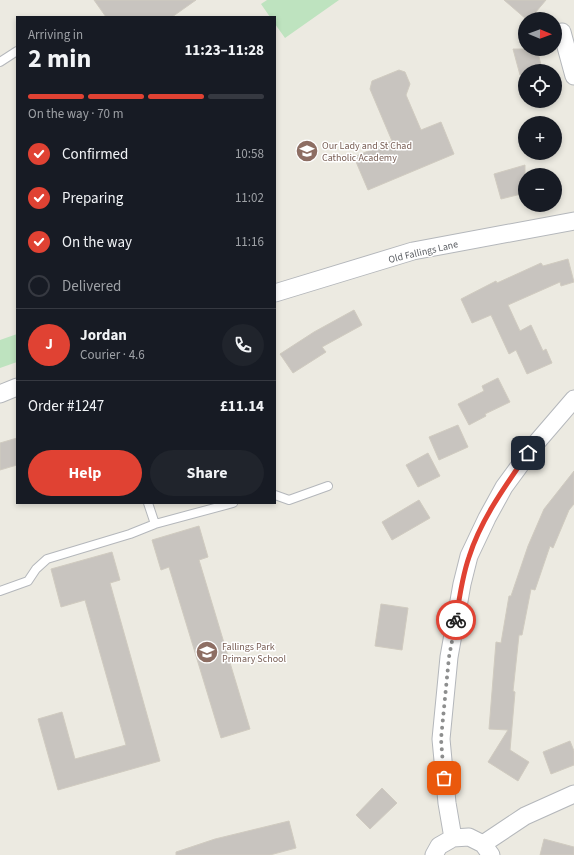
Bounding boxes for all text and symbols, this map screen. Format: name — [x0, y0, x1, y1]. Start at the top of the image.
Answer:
north arrow — [518, 12, 562, 56]
map controls — [518, 12, 562, 212]
text: Arriving in — [28, 26, 83, 44]
text: 2 min — [28, 40, 91, 77]
text: 11:23–11:28 — [184, 40, 264, 61]
button: locate — [518, 64, 562, 108]
text: On the way · 70 m — [28, 105, 123, 123]
button: + — [518, 116, 562, 160]
school or university icon: Our Lady and St Chad Catholic Academy — [294, 138, 320, 164]
place label: Our Lady and St Chad Catholic Academy — [322, 139, 412, 165]
icon: check — [28, 143, 50, 165]
text: Confirmed — [62, 144, 128, 165]
text: 10:58 — [235, 145, 264, 163]
button: − — [518, 168, 562, 212]
icon: check — [28, 187, 50, 209]
text: Preparing — [62, 188, 123, 209]
text: 11:02 — [235, 189, 264, 207]
icon: check — [28, 231, 50, 253]
text: On the way — [62, 232, 132, 253]
text: 11:16 — [235, 233, 264, 251]
street label: Old Fallings Lane — [387, 237, 459, 267]
text: Delivered — [62, 276, 121, 297]
button: phone — [222, 324, 264, 366]
text: Jordan — [80, 325, 127, 346]
text: J — [45, 334, 53, 355]
text: Courier · 4.6 — [80, 346, 145, 364]
text: Order #1247 — [28, 396, 104, 417]
text: £11.14 — [220, 396, 264, 417]
pin — [511, 436, 545, 470]
icon: home — [517, 442, 539, 464]
button: Help — [28, 450, 142, 496]
button: Share — [150, 450, 264, 496]
courier — [436, 600, 476, 640]
icon: bike — [445, 609, 467, 631]
school or university icon: Fallings Park Primary School — [194, 639, 220, 665]
place label: Fallings Park Primary School — [222, 640, 286, 666]
pin — [427, 761, 461, 795]
icon: bag — [433, 767, 455, 789]

